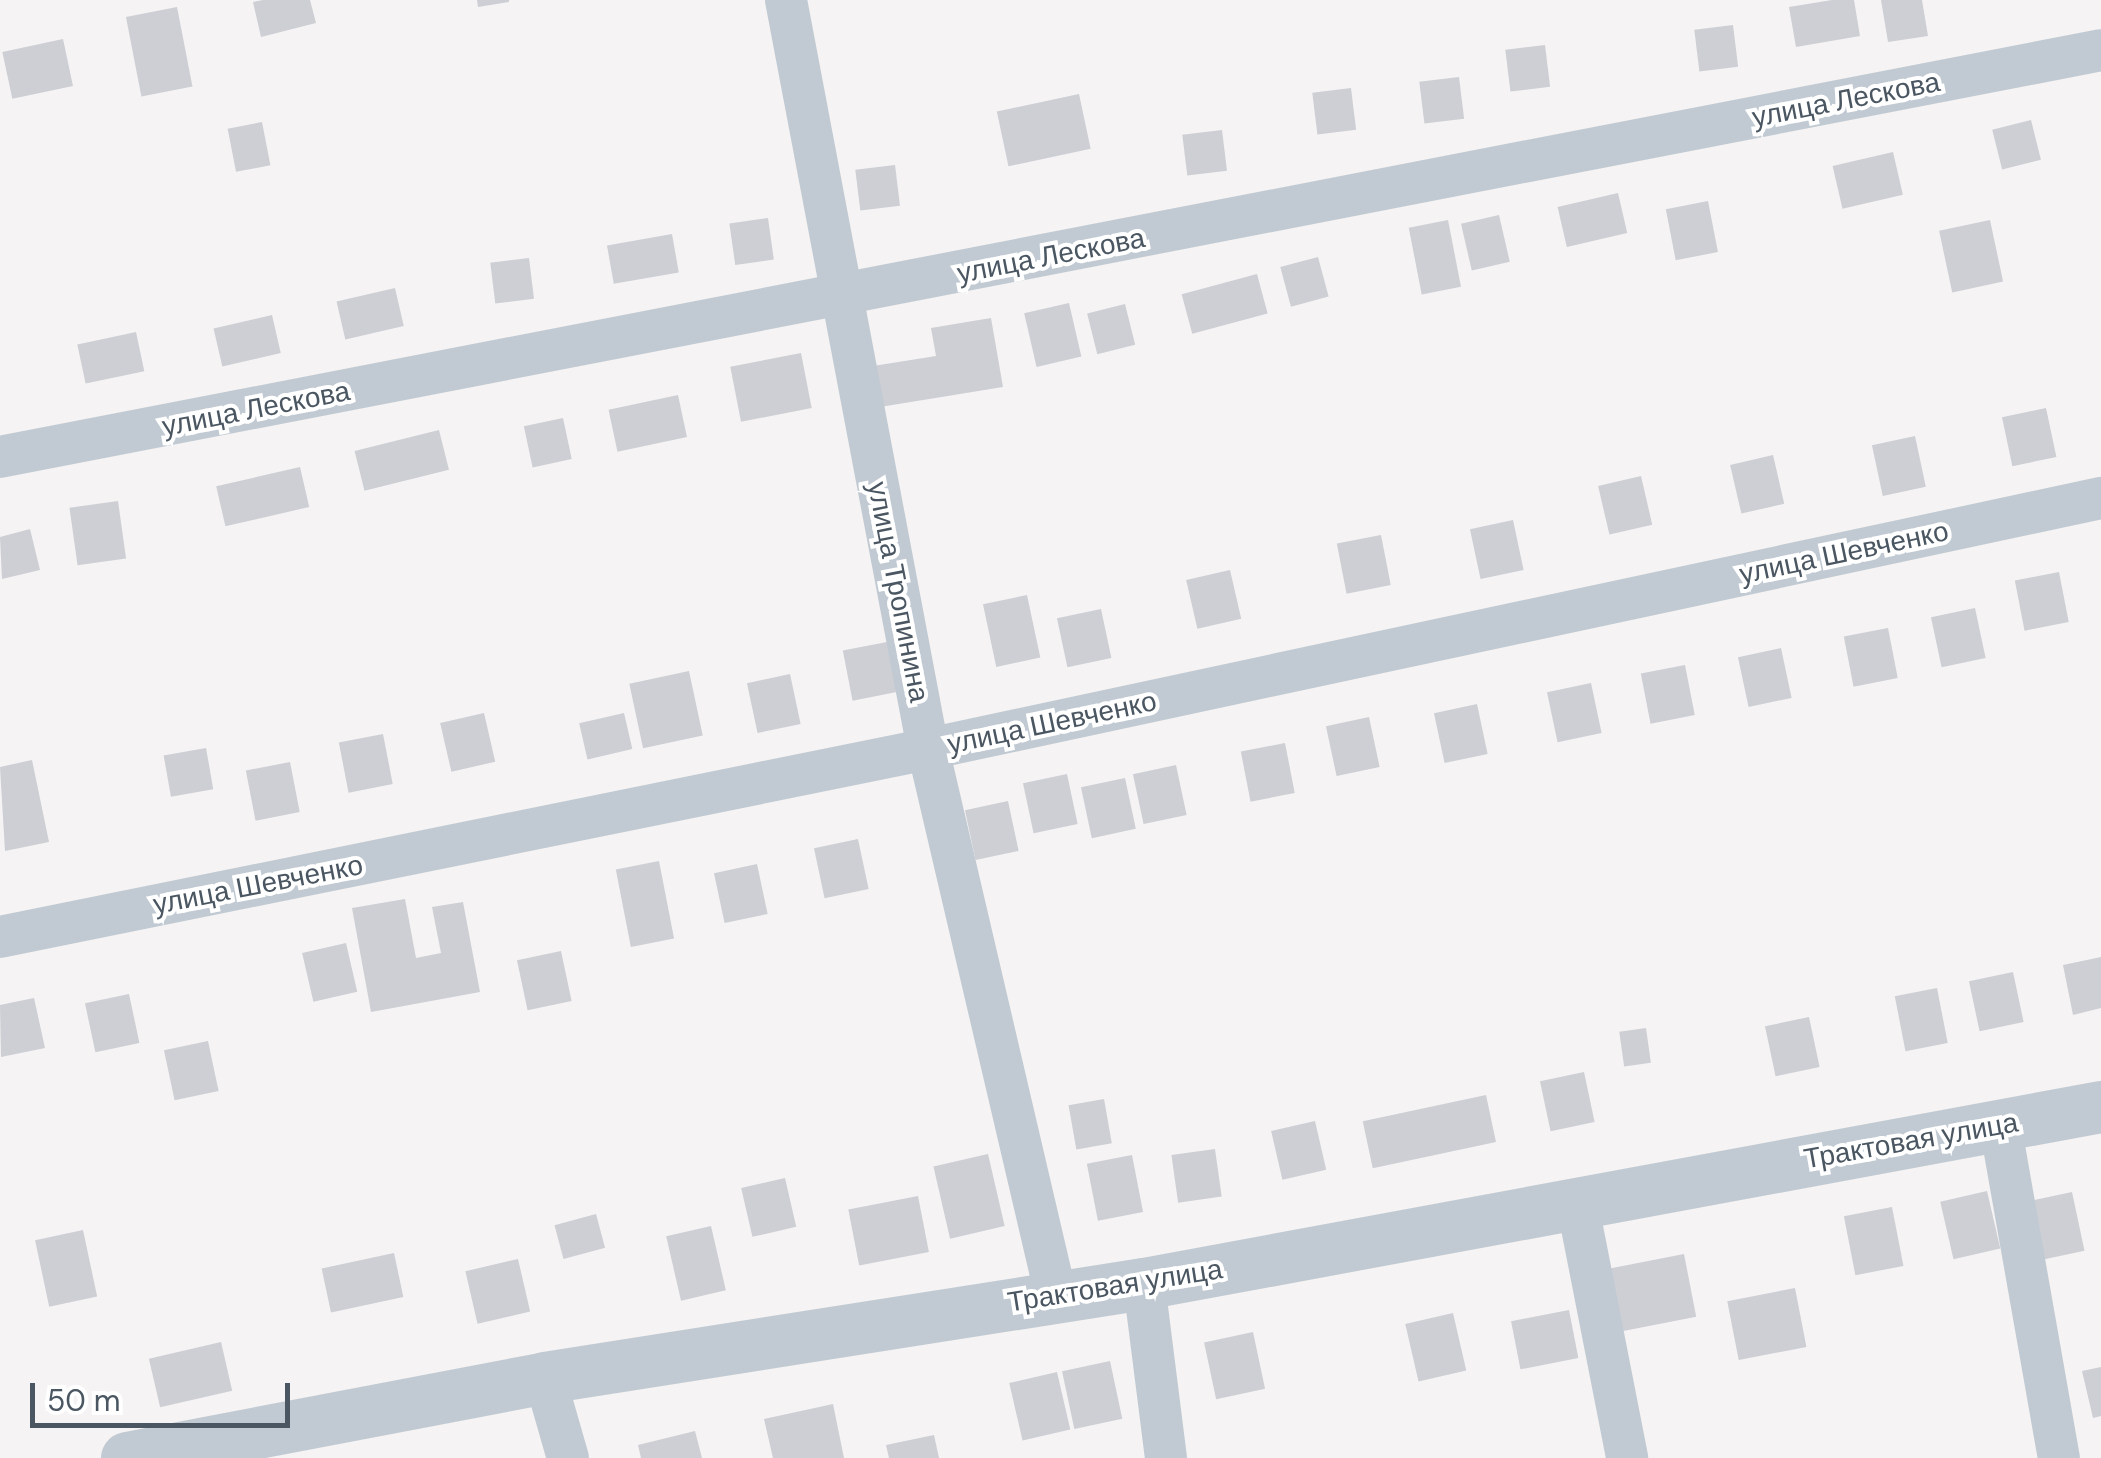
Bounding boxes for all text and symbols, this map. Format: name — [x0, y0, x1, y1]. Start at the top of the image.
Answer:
street label: улица Лескова — [1749, 65, 1943, 135]
street label: улица Лескова — [954, 221, 1148, 291]
street label: улица Лескова — [159, 374, 353, 444]
street label: улица Тропинина — [860, 479, 936, 705]
street label: улица Шевченко — [1736, 514, 1952, 592]
street label: улица Шевченко — [944, 684, 1160, 762]
street label: улица Шевченко — [150, 848, 366, 922]
street label: Трактовая улица — [1801, 1106, 2021, 1176]
street label: Трактовая улица — [1005, 1252, 1225, 1320]
scale bar — [35, 1363, 295, 1425]
text: 50 m — [47, 1381, 121, 1420]

